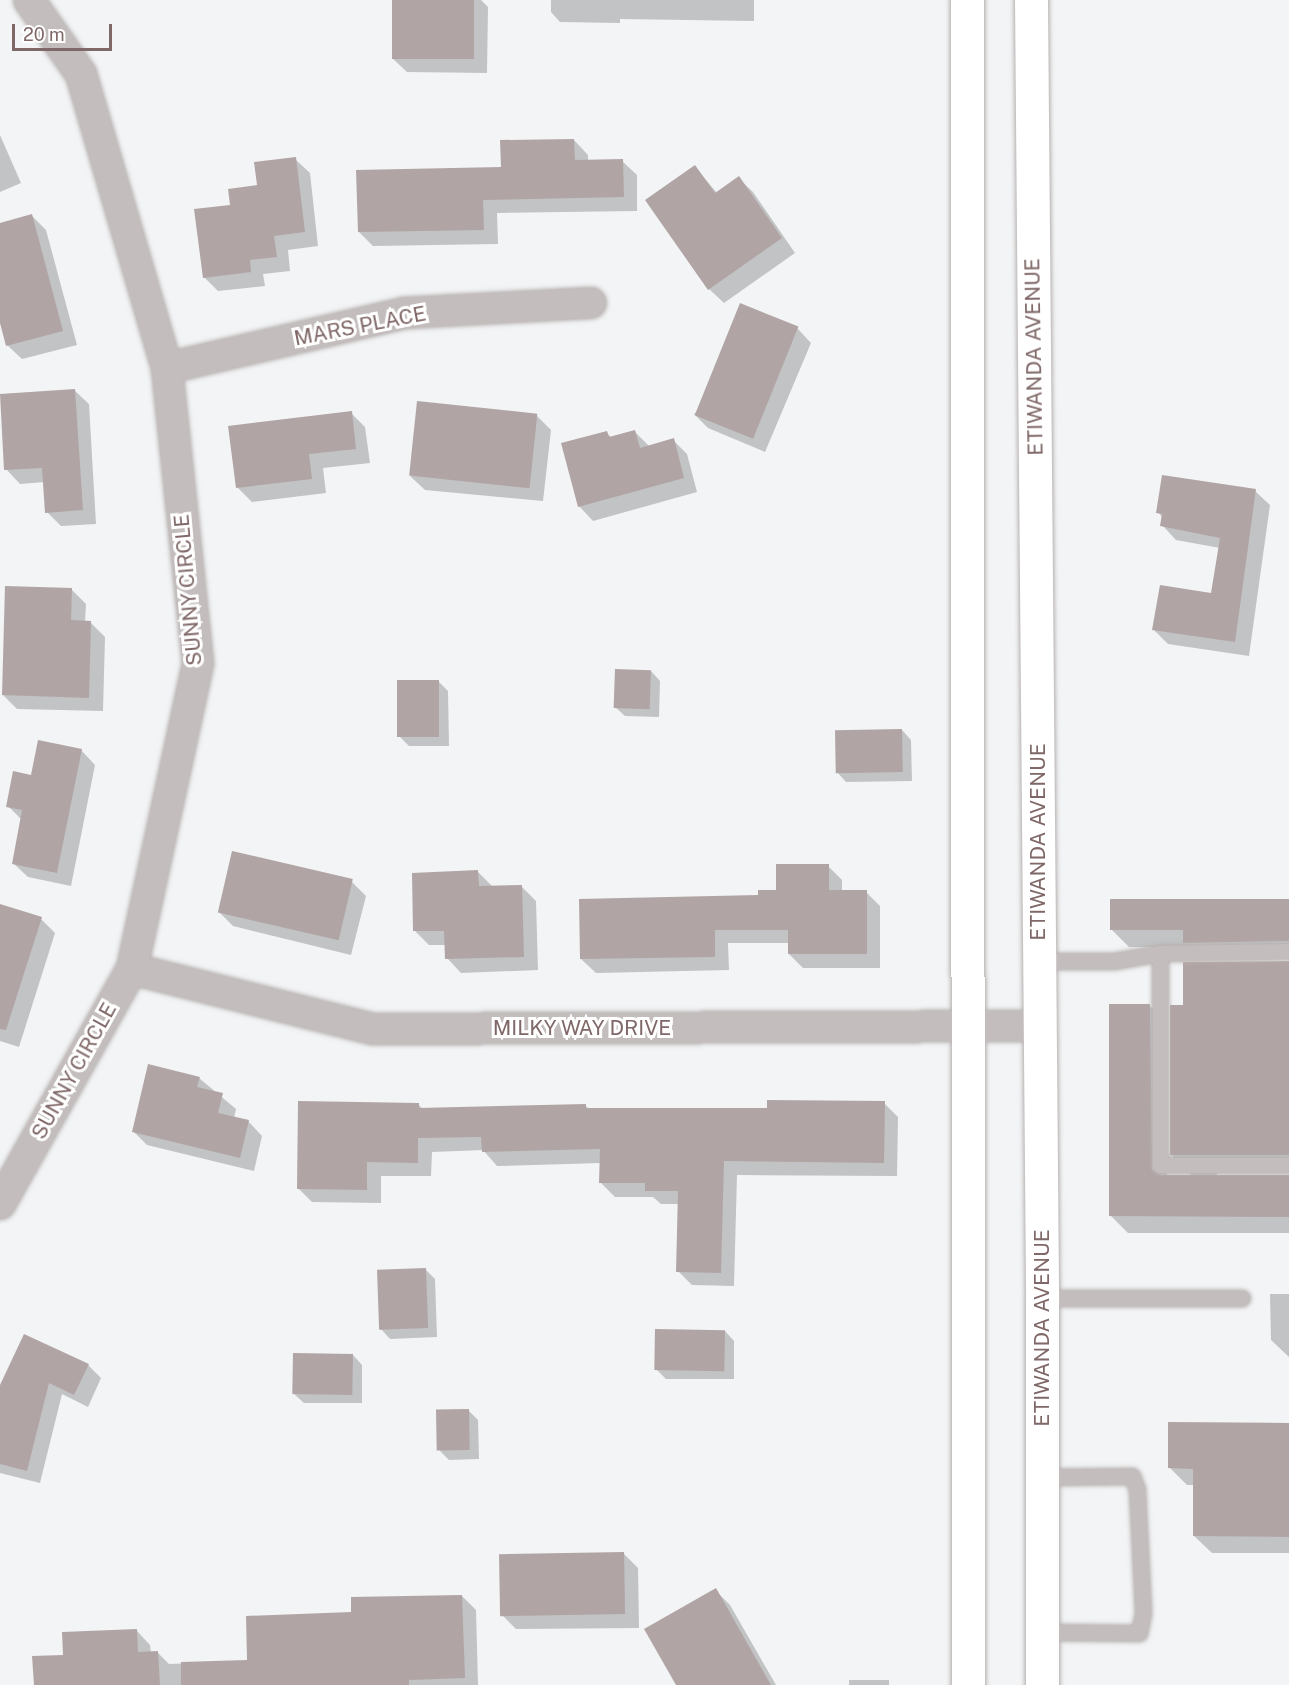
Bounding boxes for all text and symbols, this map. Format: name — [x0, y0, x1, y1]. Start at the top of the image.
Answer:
scale bar — [15, 12, 116, 50]
text: 20 m — [23, 24, 65, 45]
street label: ETIWANDA AVENUE — [1020, 258, 1048, 456]
street label: MARS PLACE — [292, 301, 428, 351]
street label: SUNNY CIRCLE — [169, 513, 207, 667]
street label: ETIWANDA AVENUE — [1025, 743, 1051, 941]
street label: SUNNY CIRCLE — [26, 998, 122, 1144]
street label: MILKY WAY DRIVE — [492, 1015, 672, 1041]
street label: ETIWANDA AVENUE — [1029, 1229, 1055, 1427]

